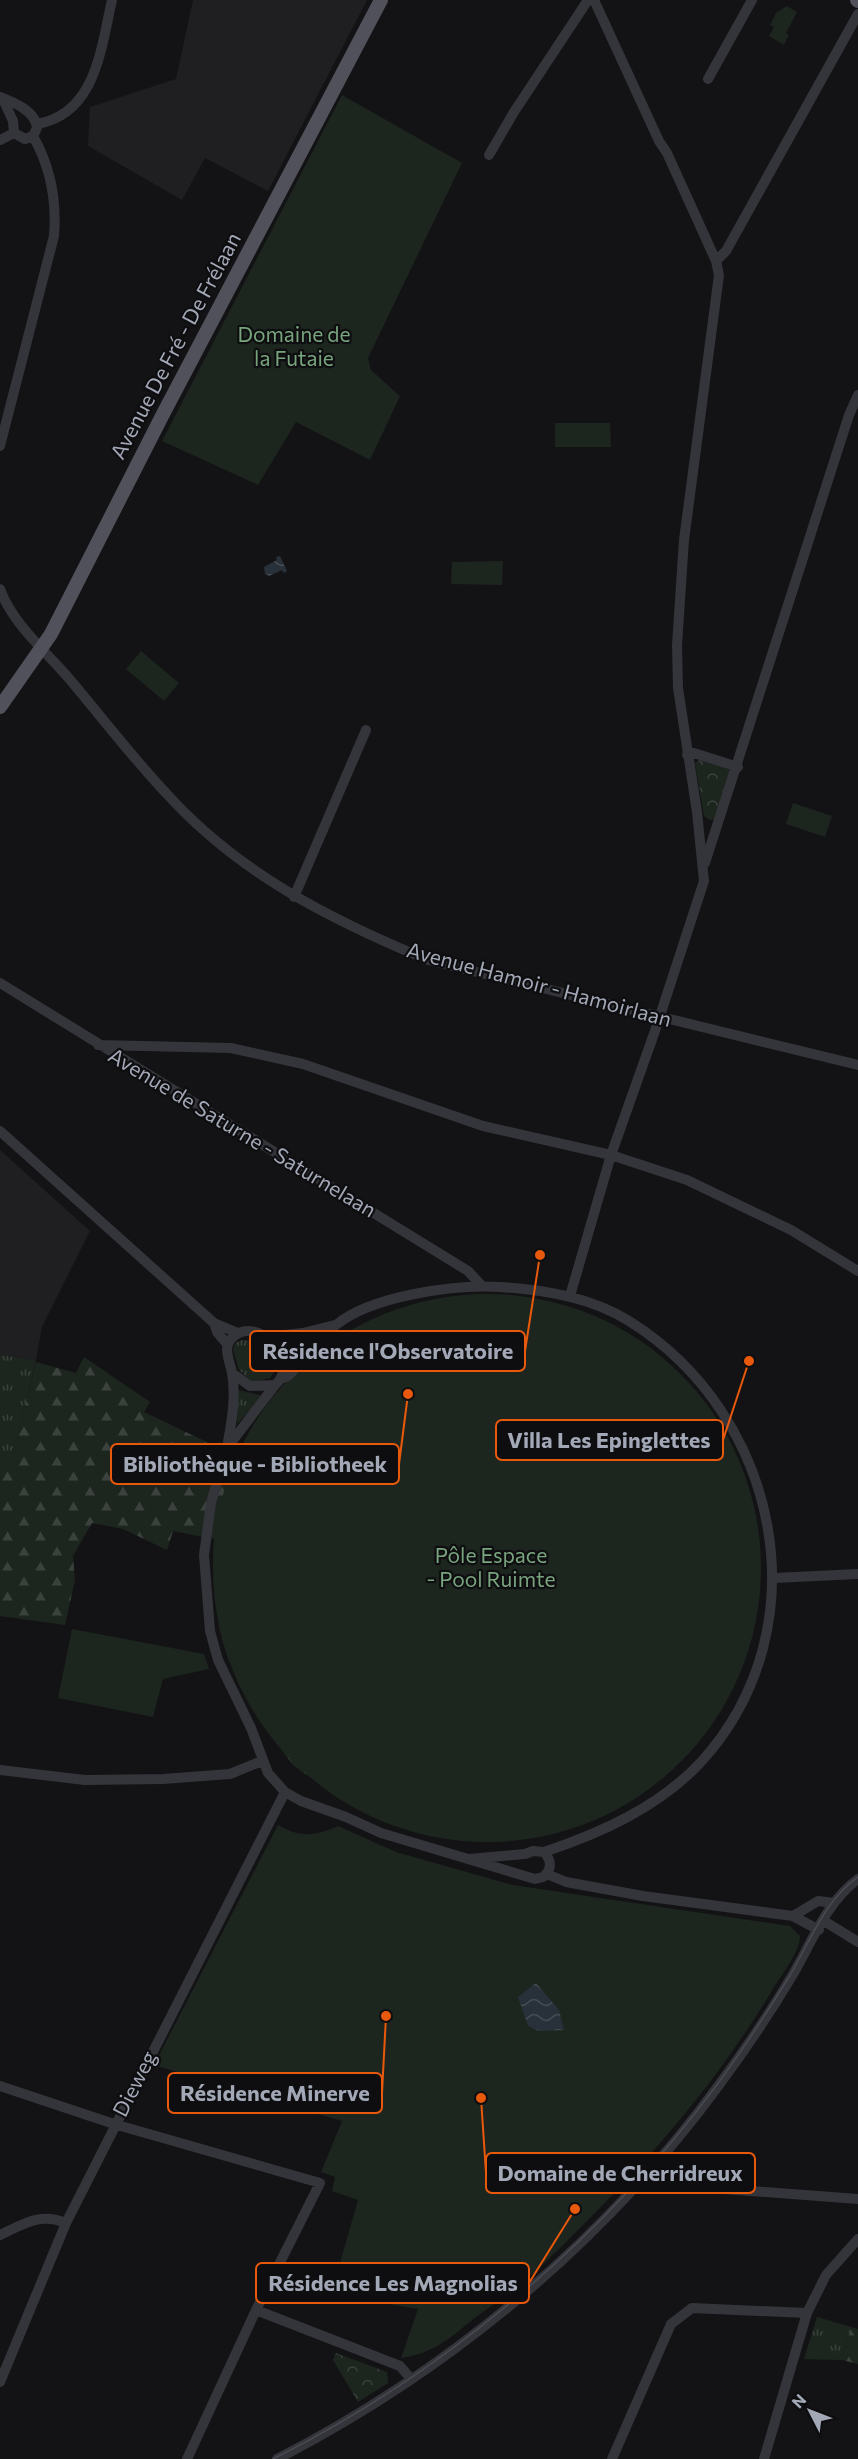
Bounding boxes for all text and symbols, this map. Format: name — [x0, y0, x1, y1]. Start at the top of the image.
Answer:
street label: Avenue De Fré - De Frélaan — [104, 228, 245, 463]
park label: Domaine de la Futaie — [237, 321, 351, 370]
street label: Avenue Hamoir - Hamoirlaan — [404, 936, 674, 1031]
street label: Avenue de Saturne - Saturnelaan — [104, 1042, 381, 1222]
callout: Résidence l'Observatoire — [250, 1331, 525, 1371]
text: Résidence l'Observatoire — [263, 1337, 513, 1364]
callout: Villa Les Epinglettes — [496, 1420, 723, 1460]
text: Villa Les Epinglettes — [507, 1426, 711, 1453]
callout: Bibliothèque - Bibliotheek — [111, 1444, 399, 1484]
text: Bibliothèque - Bibliotheek — [123, 1450, 387, 1477]
park label: Pôle Espace - Pool Ruimte — [426, 1542, 556, 1591]
street label: Dieweg — [107, 2046, 161, 2120]
callout: Résidence Minerve — [168, 2073, 382, 2113]
text: Résidence Minerve — [180, 2079, 370, 2106]
callout: Domaine de Cherridreux — [486, 2153, 755, 2193]
text: Domaine de Cherridreux — [497, 2159, 743, 2186]
callout: Résidence Les Magnolias — [256, 2263, 529, 2303]
text: Résidence Les Magnolias — [268, 2269, 518, 2296]
north arrow — [780, 2381, 840, 2441]
text: N — [787, 2390, 810, 2411]

